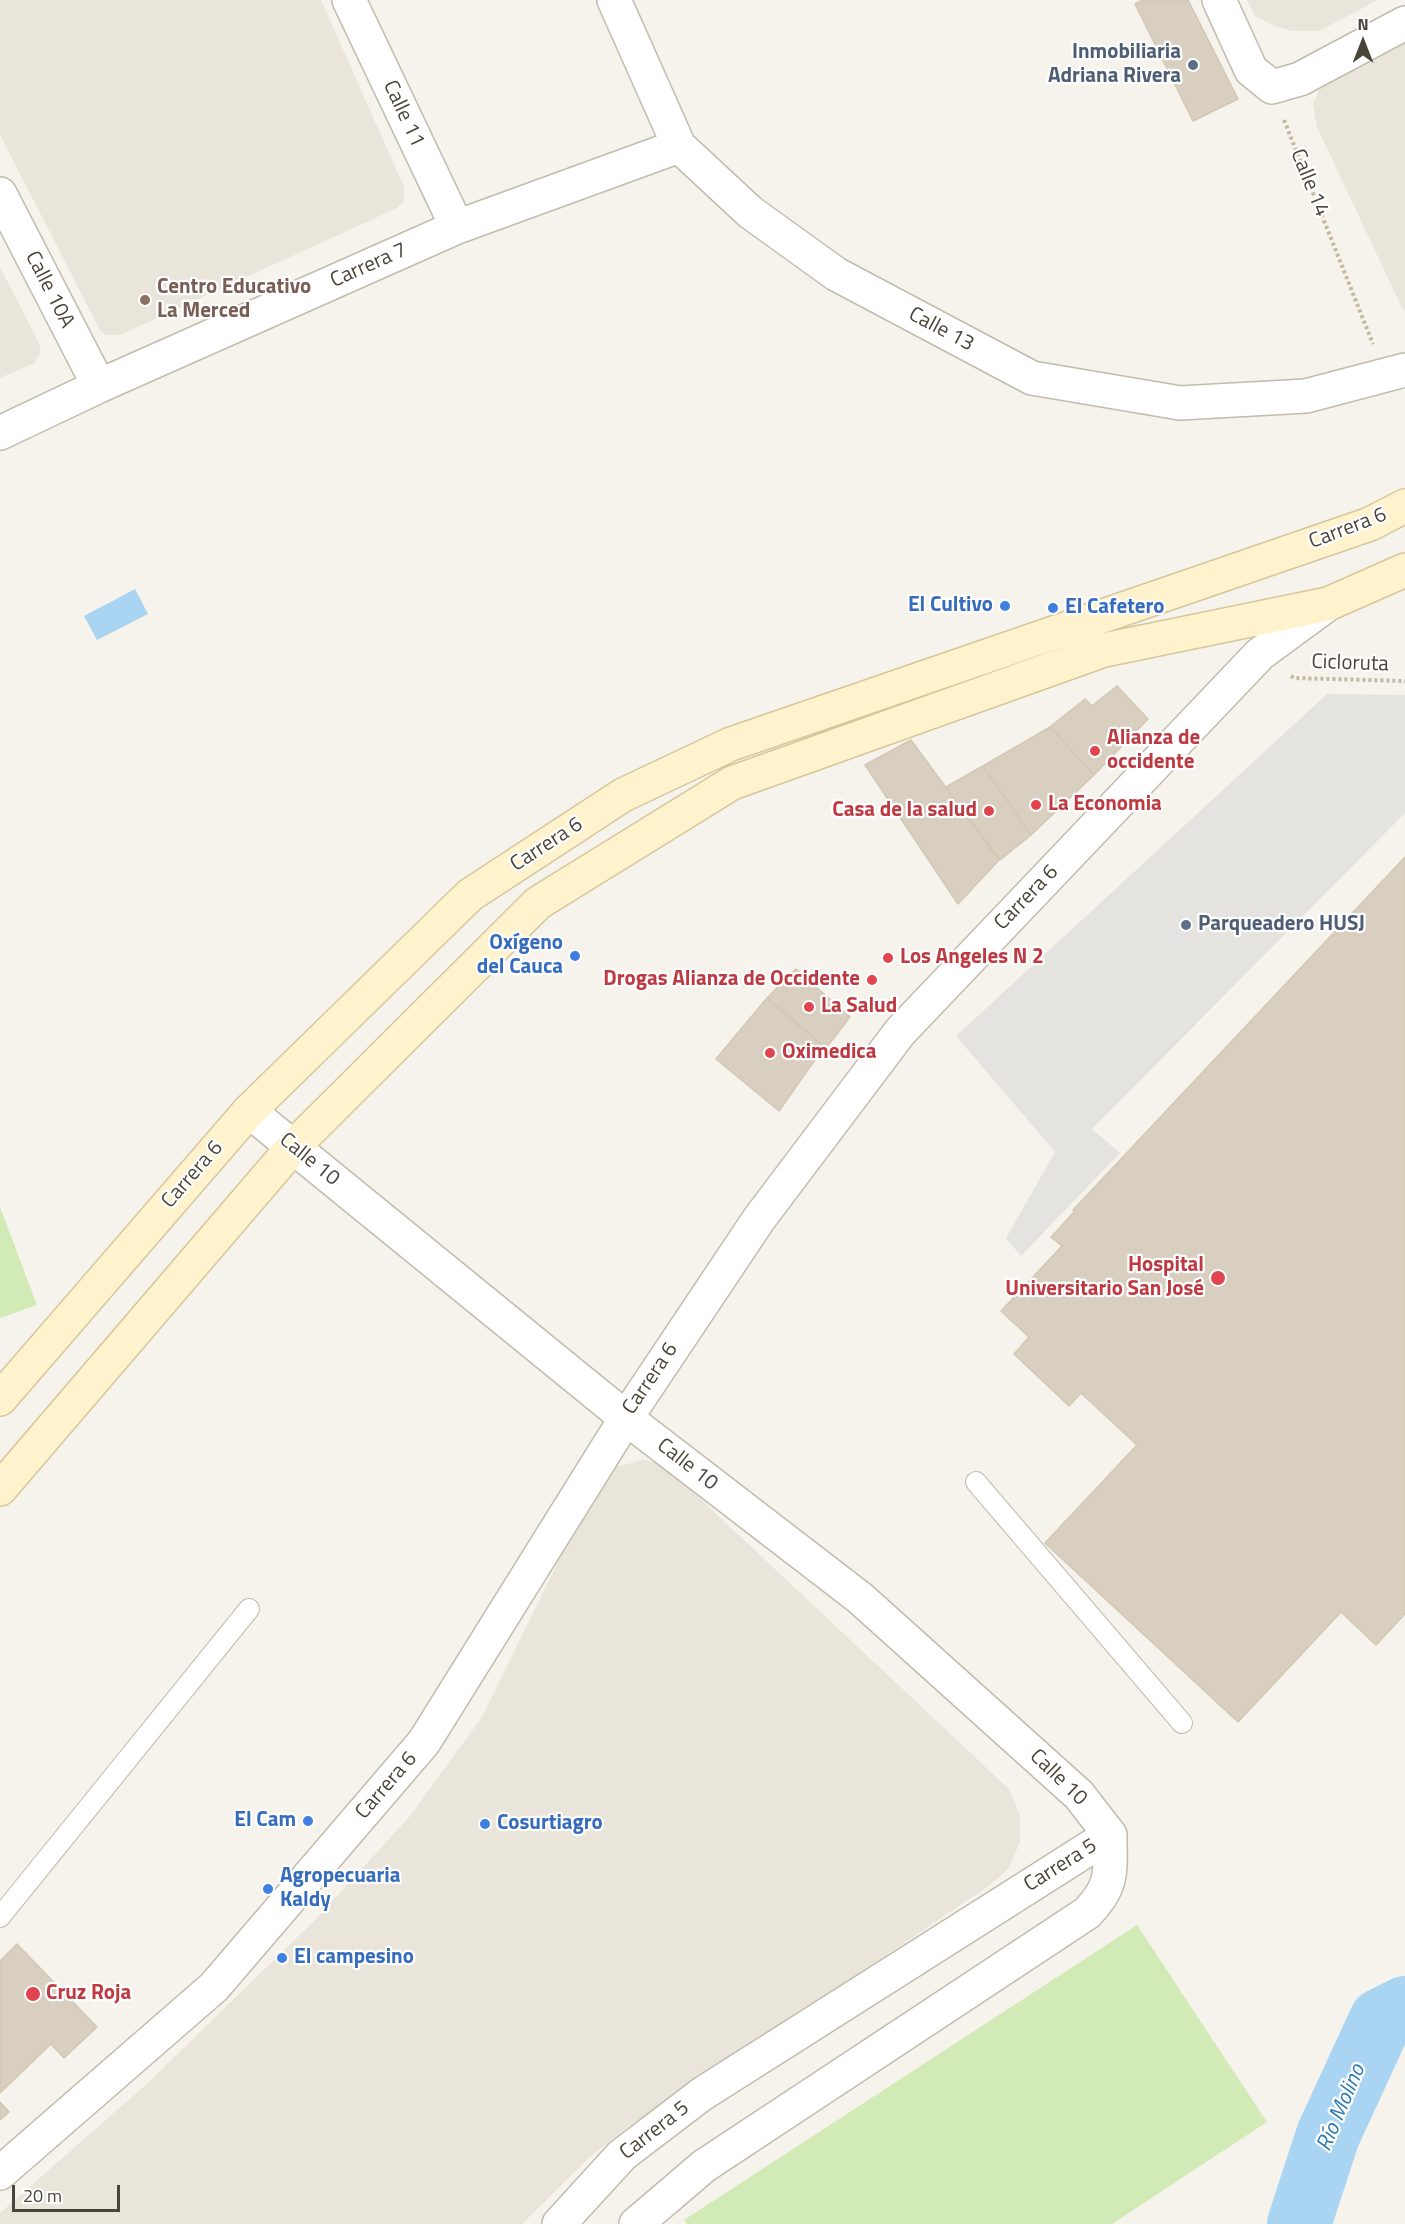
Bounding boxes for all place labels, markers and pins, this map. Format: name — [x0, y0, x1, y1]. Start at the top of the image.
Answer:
place label: Inmobiliaria Adriana Rivera — [1048, 40, 1181, 90]
marker: Inmobiliaria Adriana Rivera — [1186, 58, 1200, 72]
place label: Centro Educativo La Merced — [157, 275, 311, 325]
marker: Centro Educativo La Merced — [138, 293, 152, 307]
place label: El Cultivo — [908, 593, 993, 619]
place label: El Cafetero — [1065, 595, 1165, 621]
marker: El Cultivo — [998, 599, 1012, 613]
marker: El Cafetero — [1046, 601, 1060, 615]
place label: Alianza de occidente — [1107, 726, 1200, 776]
marker: Alianza de occidente — [1088, 744, 1102, 758]
place label: La Economia — [1048, 792, 1162, 818]
place label: Casa de la salud — [832, 798, 977, 824]
marker: La Economia — [1029, 798, 1043, 812]
marker: Casa de la salud — [982, 804, 996, 818]
place label: Parqueadero HUSJ — [1198, 912, 1365, 938]
marker: Parqueadero HUSJ — [1179, 918, 1193, 932]
place label: Oxígeno del Cauca — [477, 931, 563, 981]
place label: Los Angeles N 2 — [900, 945, 1044, 971]
marker: Oxígeno del Cauca — [568, 949, 582, 963]
marker: Los Angeles N 2 — [881, 951, 895, 965]
place label: Drogas Alianza de Occidente — [603, 967, 860, 993]
marker: Drogas Alianza de Occidente — [865, 973, 879, 987]
place label: La Salud — [821, 994, 897, 1020]
marker: La Salud — [802, 1000, 816, 1014]
place label: Oximedica — [782, 1040, 876, 1066]
marker: Oximedica — [763, 1046, 777, 1060]
place label: Hospital Universitario San José — [1005, 1253, 1204, 1303]
marker: Hospital Universitario San José — [1209, 1269, 1227, 1287]
place label: El Cam — [234, 1808, 296, 1834]
place label: Cosurtiagro — [497, 1811, 603, 1837]
marker: El Cam — [301, 1814, 315, 1828]
marker: Cosurtiagro — [478, 1817, 492, 1831]
place label: Agropecuaria Kaldy — [280, 1864, 400, 1914]
marker: Agropecuaria Kaldy — [261, 1882, 275, 1896]
place label: El campesino — [294, 1945, 414, 1971]
marker: El campesino — [275, 1951, 289, 1965]
place label: Cruz Roja — [46, 1981, 131, 2007]
marker: Cruz Roja — [24, 1985, 42, 2003]

